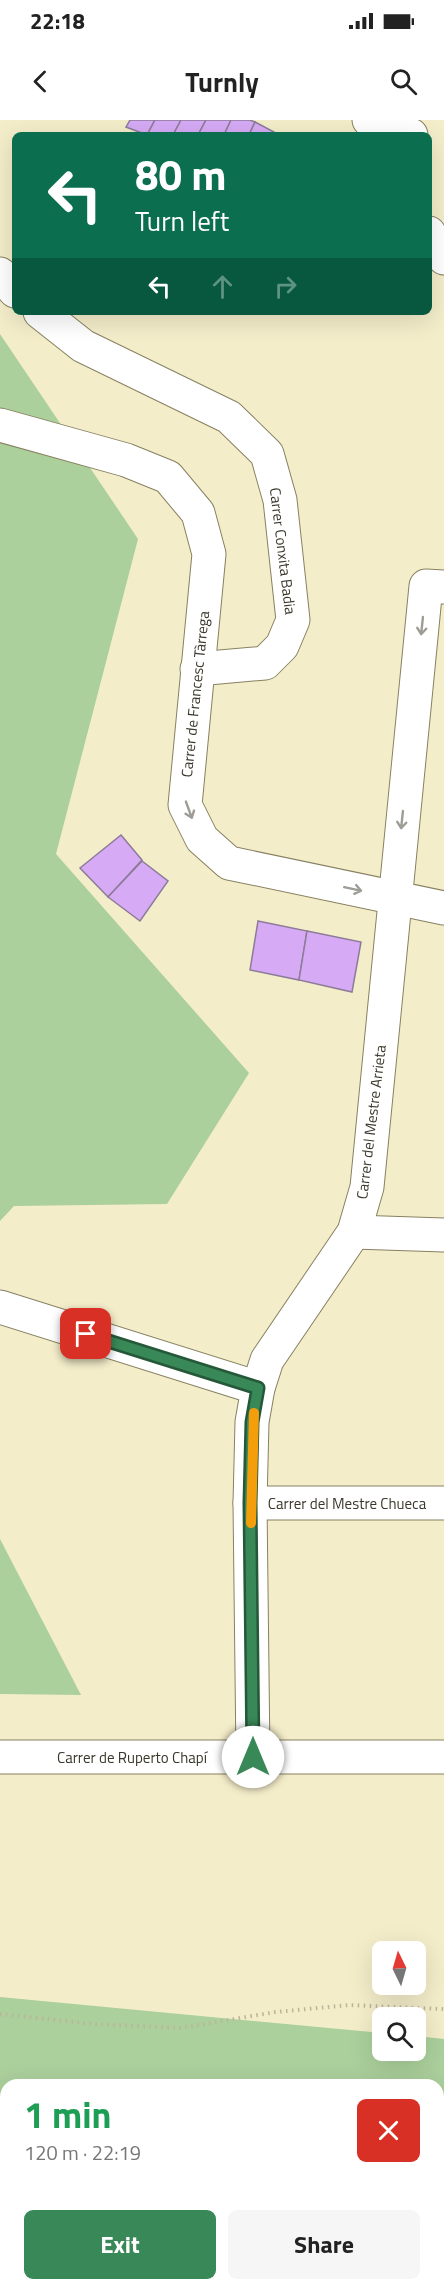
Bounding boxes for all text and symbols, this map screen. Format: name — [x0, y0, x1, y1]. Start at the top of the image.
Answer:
text: 22:18 — [30, 4, 85, 38]
text: Turnly — [185, 61, 259, 102]
icon: back — [24, 65, 57, 98]
icon: search — [387, 65, 420, 98]
text: 80 m — [135, 142, 227, 206]
icon: left — [36, 156, 114, 234]
text: Turn left — [135, 200, 229, 241]
icon: left — [143, 270, 176, 303]
icon: ahead — [206, 270, 239, 303]
icon: right — [269, 270, 302, 303]
street label: Carrer Conxita Badia — [264, 486, 302, 616]
street label: Carrer de Francesc Tàrrega — [175, 609, 215, 778]
one-way arrow — [416, 616, 427, 636]
one-way arrow — [184, 800, 195, 818]
one-way arrow — [396, 810, 407, 829]
one-way arrow — [343, 883, 362, 895]
street label: Carrer del Mestre Arrieta — [350, 1043, 392, 1201]
pin — [60, 1308, 111, 1359]
icon: arrive — [69, 1317, 102, 1350]
street label: Carrer del Mestre Chueca — [268, 1492, 427, 1515]
position arrow — [221, 1725, 285, 1789]
street label: Carrer de Ruperto Chapí — [57, 1746, 209, 1769]
north arrow — [372, 1941, 426, 1995]
map controls — [372, 1941, 426, 2061]
button: search — [372, 2007, 426, 2061]
text: 1 min — [24, 2087, 111, 2142]
button: close — [357, 2099, 420, 2162]
text: 120 m · 22:19 — [24, 2137, 141, 2168]
button: Exit — [24, 2210, 216, 2279]
button: Share — [228, 2210, 420, 2279]

